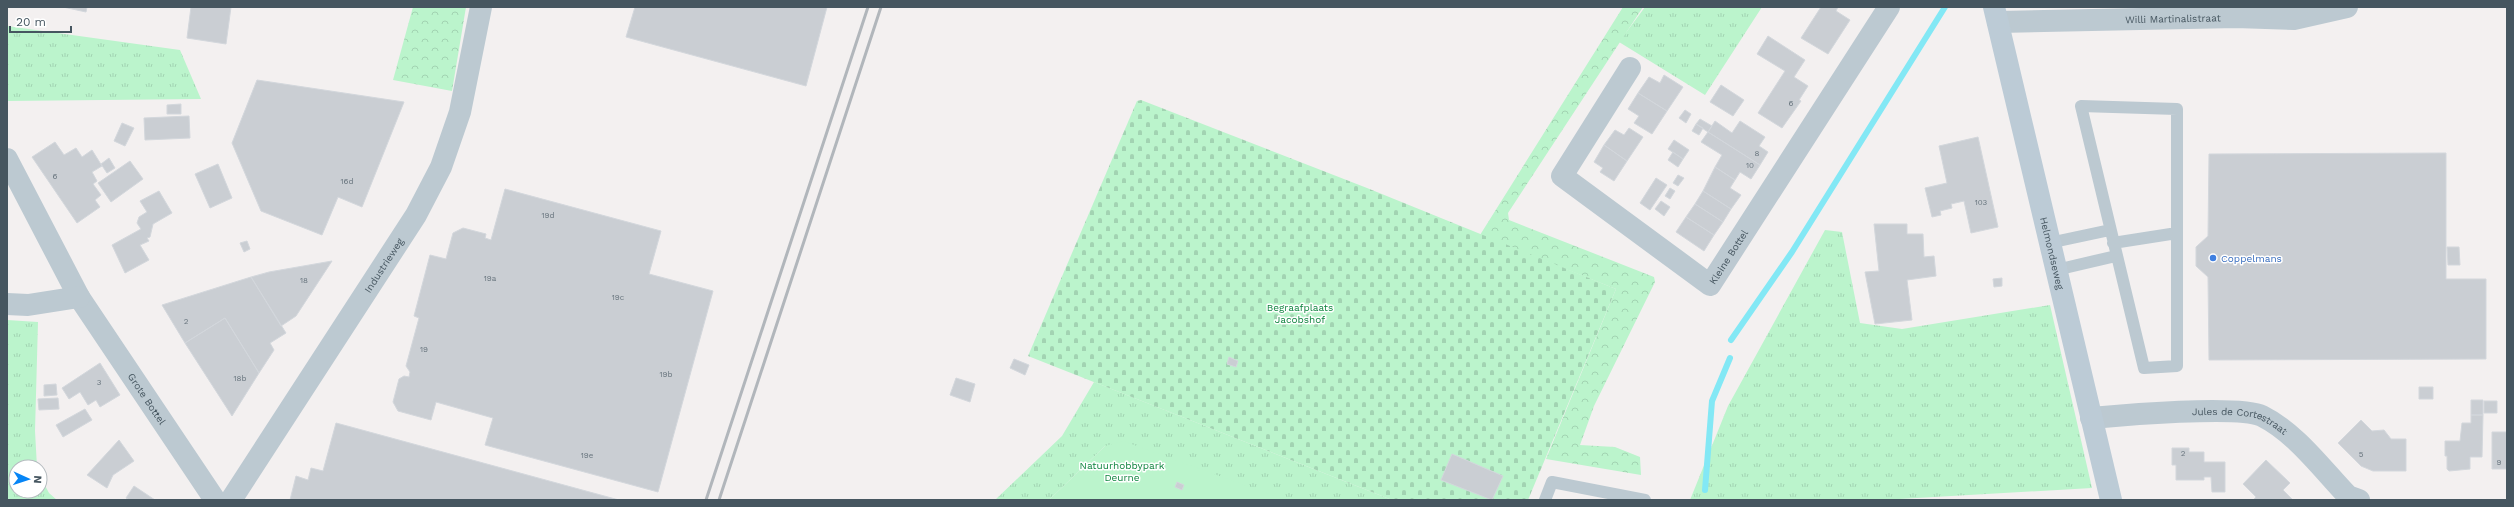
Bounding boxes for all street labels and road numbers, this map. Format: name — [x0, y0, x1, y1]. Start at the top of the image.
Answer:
street label: Willi Martinalistraat — [2125, 12, 2222, 25]
street label: Helmondseweg — [2038, 216, 2067, 291]
street label: Kleine Bottel — [1707, 228, 1750, 286]
street label: Industrieweg — [362, 235, 406, 294]
street label: Grote Bottel — [126, 371, 168, 426]
street label: Jules de Cortestraat — [2192, 405, 2291, 437]

